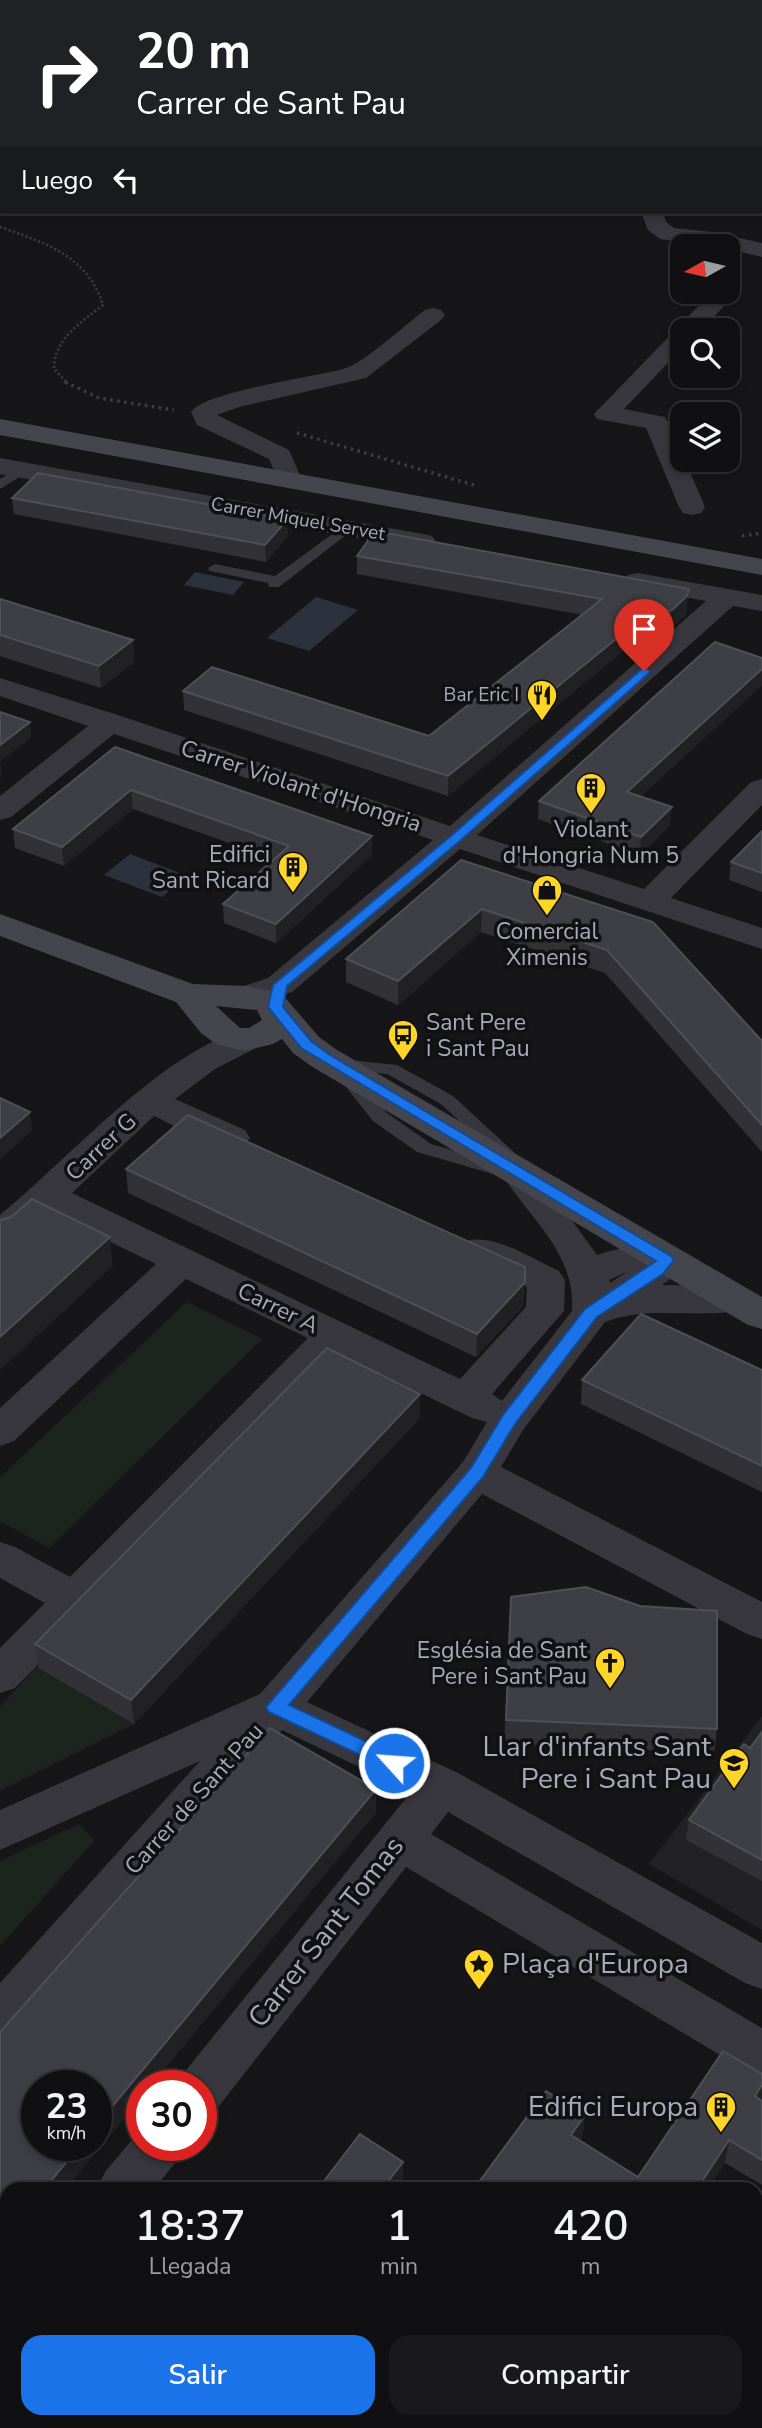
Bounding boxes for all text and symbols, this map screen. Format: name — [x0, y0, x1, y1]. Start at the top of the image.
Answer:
text: 20 m — [136, 18, 251, 85]
icon: right — [21, 28, 112, 119]
text: Carrer de Sant Pau — [136, 82, 406, 125]
icon: left — [107, 161, 145, 199]
text: Luego — [21, 163, 93, 198]
north arrow — [670, 234, 740, 304]
map controls — [670, 234, 740, 472]
button: search — [670, 318, 740, 388]
button: layers — [670, 402, 740, 472]
street label: Carrer Miquel Servet — [209, 491, 387, 547]
pin — [614, 599, 674, 671]
icon: arrive — [625, 610, 663, 648]
restaurant icon: Bar Eric I — [525, 678, 559, 722]
place label: Bar Eric I — [444, 682, 519, 708]
street label: Carrer Violant d'Hongria — [177, 732, 425, 840]
building icon: Violant d'Hongria Num 5 — [574, 771, 608, 815]
place label: Violant d'Hongria Num 5 — [503, 814, 679, 871]
place label: Edifici Sant Ricard — [152, 839, 270, 896]
building icon: Edifici Sant Ricard — [276, 850, 310, 894]
shop icon: Comercial Ximenis — [530, 873, 564, 917]
place label: Comercial Ximenis — [496, 916, 598, 973]
place label: Sant Pere i Sant Pau — [426, 1007, 530, 1064]
bus stop icon: Sant Pere i Sant Pau — [386, 1018, 420, 1062]
street label: Carrer G — [59, 1106, 143, 1188]
street label: Carrer A — [232, 1275, 324, 1341]
place label: Església de Sant Pere i Sant Pau — [417, 1635, 588, 1692]
church icon: Església de Sant Pere i Sant Pau — [593, 1646, 627, 1690]
street label: Carrer de Sant Pau — [118, 1717, 270, 1881]
position arrow — [357, 1726, 431, 1800]
place label: Llar d'infants Sant Pere i Sant Pau — [482, 1728, 711, 1798]
school or university icon: Llar d'infants Sant Pere i Sant Pau — [717, 1746, 751, 1790]
street label: Carrer Sant Tomas — [239, 1829, 413, 2035]
place label: Plaça d'Europa — [502, 1945, 689, 1983]
place icon: Plaça d'Europa — [462, 1947, 496, 1991]
speed limit sign: 30 — [126, 2070, 217, 2161]
text: 23 — [45, 2083, 88, 2130]
place label: Edifici Europa — [528, 2088, 698, 2126]
building icon: Edifici Europa — [704, 2090, 738, 2134]
text: km/h — [47, 2121, 86, 2145]
text: 18:37 — [135, 2198, 245, 2255]
text: 1 — [386, 2198, 412, 2255]
text: 420 — [553, 2198, 628, 2255]
text: Llegada — [149, 2251, 231, 2282]
text: min — [380, 2251, 418, 2282]
text: m — [581, 2251, 600, 2282]
button: Salir — [21, 2335, 375, 2415]
button: Compartir — [389, 2335, 742, 2415]

